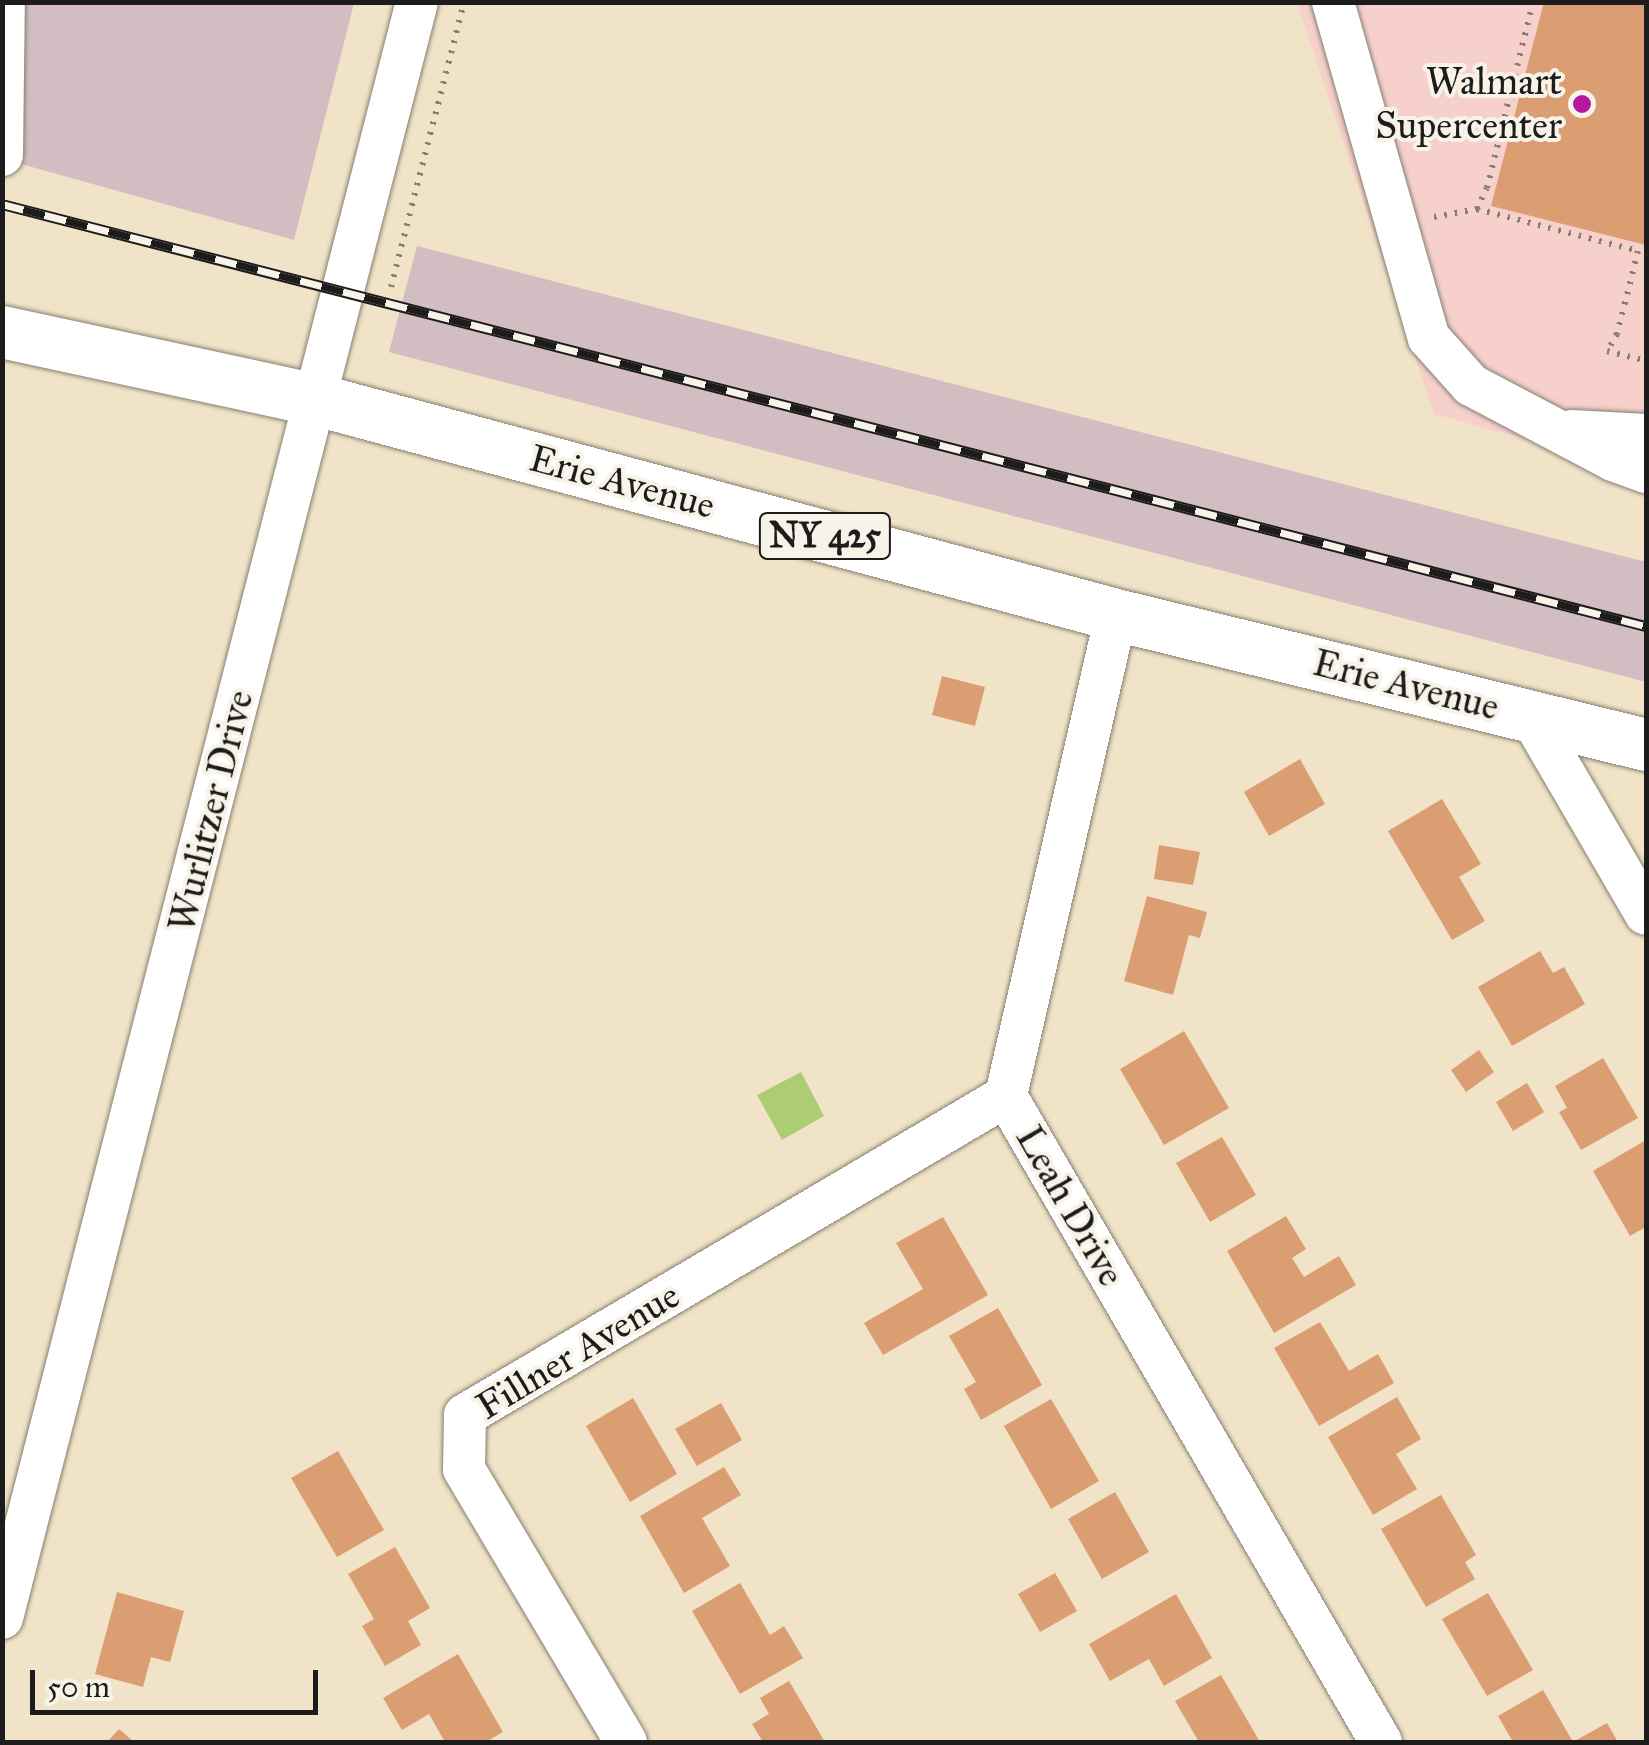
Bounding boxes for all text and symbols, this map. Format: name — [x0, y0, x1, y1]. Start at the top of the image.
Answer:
place label: Walmart Supercenter — [1375, 59, 1562, 148]
marker: Walmart Supercenter — [1571, 93, 1593, 115]
street label: Erie Avenue — [524, 435, 720, 529]
road number: NY 425 — [758, 506, 892, 566]
street label: Erie Avenue — [1308, 640, 1504, 730]
street label: Wurlitzer Drive — [159, 685, 263, 937]
street label: Leah Drive — [1006, 1118, 1134, 1294]
street label: Fillner Avenue — [468, 1273, 688, 1429]
scale bar — [35, 1650, 322, 1712]
text: 50 m — [47, 1669, 110, 1705]

